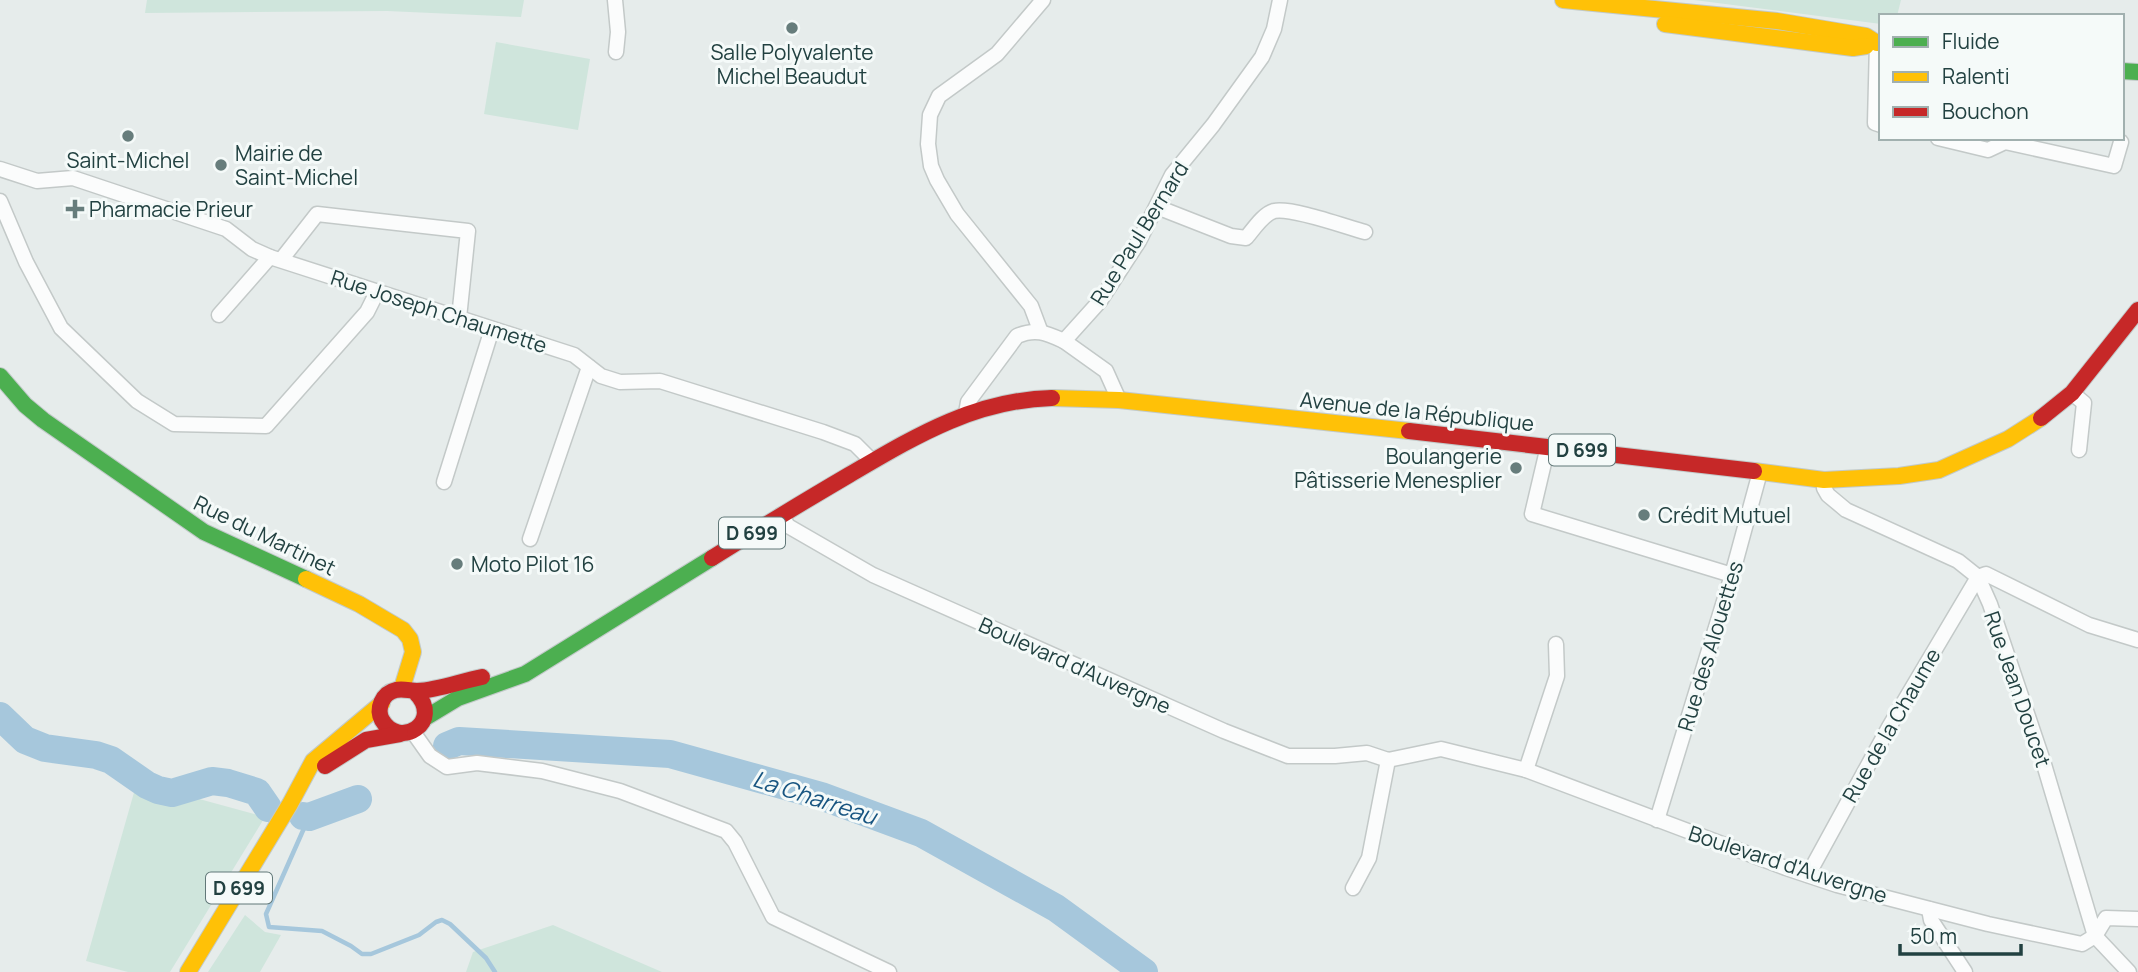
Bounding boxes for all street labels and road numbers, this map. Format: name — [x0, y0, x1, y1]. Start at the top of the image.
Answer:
street label: Rue Paul Bernard — [1084, 156, 1194, 310]
street label: Rue Joseph Chaumette — [327, 263, 551, 359]
street label: Avenue de la République — [1299, 385, 1535, 437]
road number: D 699 — [1549, 435, 1615, 466]
street label: Rue du Martinet — [189, 489, 341, 581]
road number: D 699 — [719, 518, 785, 548]
street label: Rue des Alouettes — [1671, 558, 1749, 734]
street label: Rue Jean Doucet — [1978, 607, 2058, 771]
street label: Boulevard d'Auvergne — [975, 610, 1175, 720]
street label: Rue de la Chaume — [1835, 643, 1947, 807]
street label: Boulevard d'Auvergne — [1685, 819, 1891, 909]
road number: D 699 — [206, 873, 272, 904]

